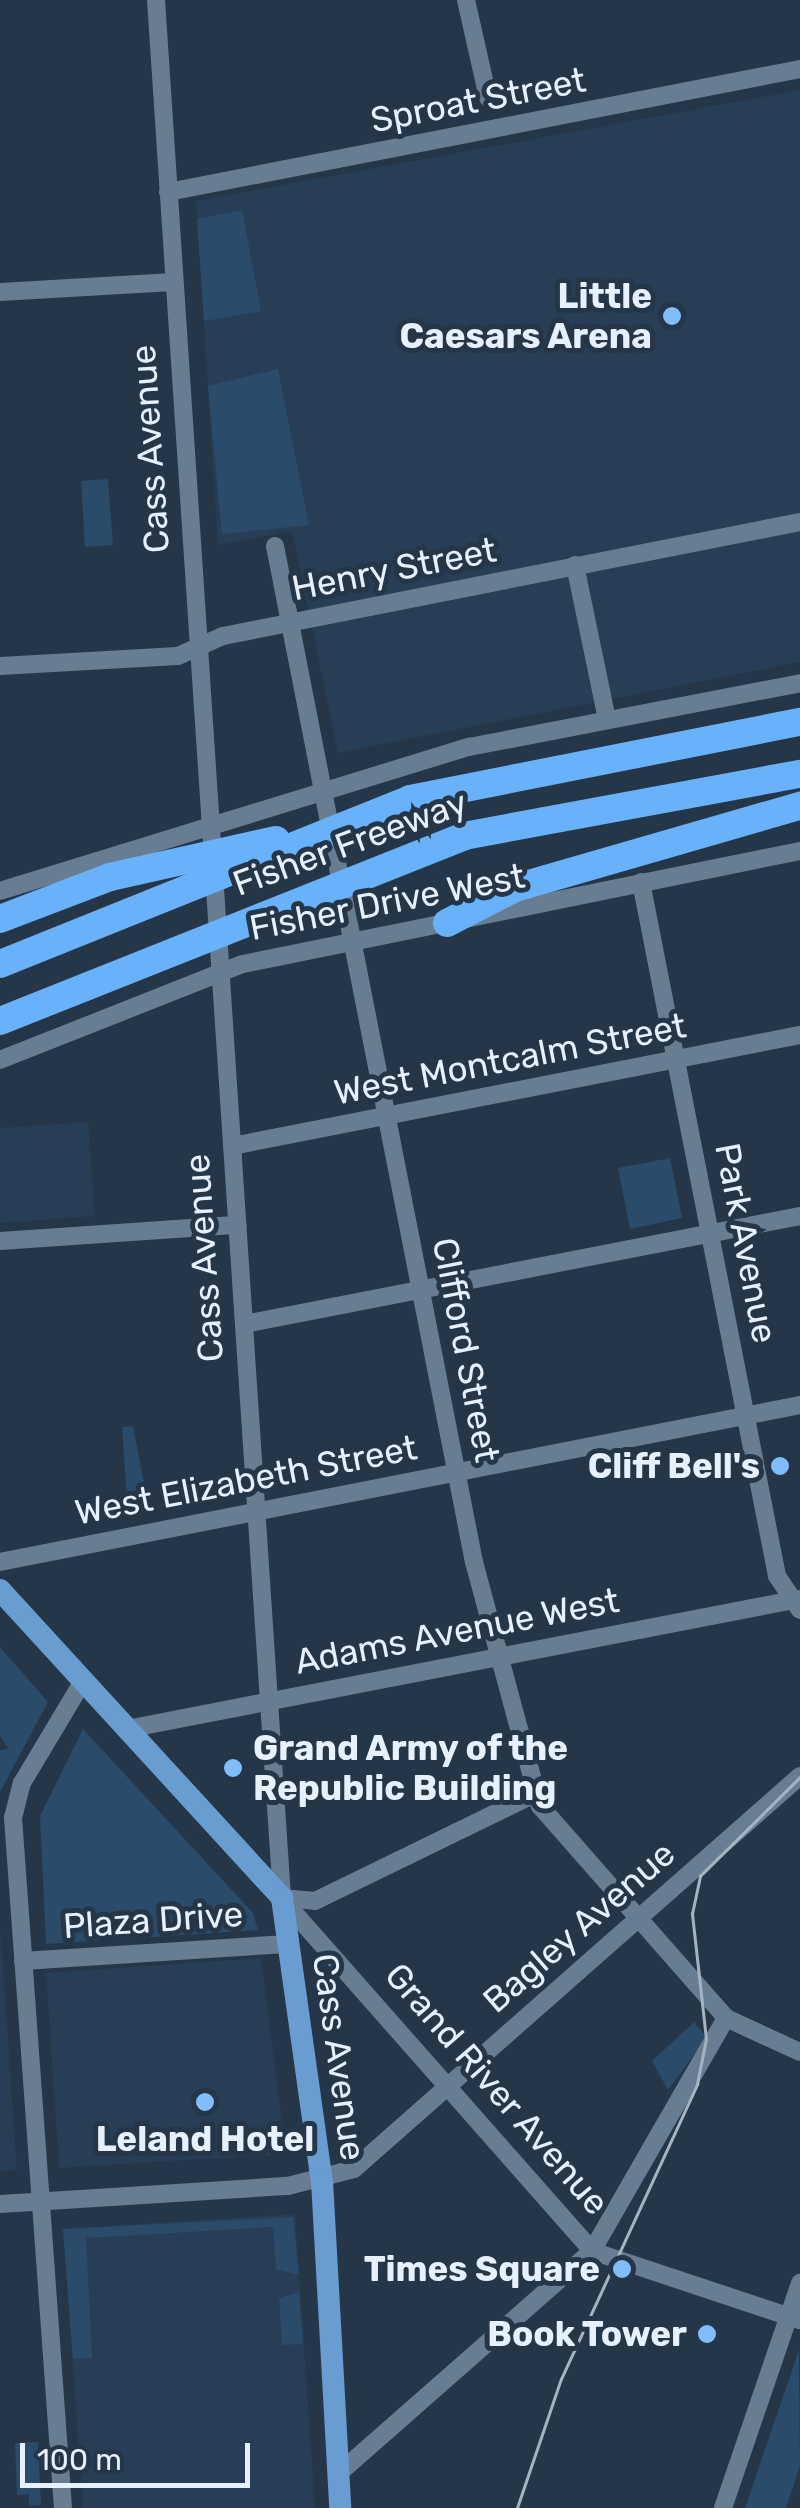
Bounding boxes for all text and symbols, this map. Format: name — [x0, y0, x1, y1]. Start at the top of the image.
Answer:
street label: Sproat Street — [367, 59, 589, 141]
place label: Little Caesars Arena — [399, 275, 652, 357]
marker: Little Caesars Arena — [661, 305, 683, 327]
street label: Cass Avenue — [122, 343, 178, 555]
street label: Henry Street — [288, 529, 500, 609]
street label: Fisher Freeway — [227, 781, 473, 905]
street label: Fisher Drive West — [245, 855, 529, 949]
street label: West Montcalm Street — [331, 1004, 689, 1114]
street label: Park Avenue — [706, 1139, 786, 1347]
street label: Cass Avenue — [176, 1152, 232, 1364]
street label: Clifford Street — [424, 1234, 508, 1466]
street label: West Elizabeth Street — [71, 1426, 421, 1534]
place label: Cliff Bell's — [587, 1445, 760, 1487]
marker: Cliff Bell's — [769, 1455, 791, 1477]
street label: Adams Avenue West — [291, 1579, 623, 1683]
place label: Grand Army of the Republic Building — [253, 1727, 571, 1809]
marker: Grand Army of the Republic Building — [222, 1757, 244, 1779]
street label: Bagley Avenue — [474, 1832, 684, 2022]
street label: Plaza Drive — [62, 1893, 244, 1947]
street label: Cass Avenue — [304, 1950, 374, 2164]
street label: Grand River Avenue — [376, 1954, 618, 2224]
marker: Leland Hotel — [194, 2091, 216, 2113]
place label: Leland Hotel — [96, 2118, 314, 2160]
place label: Times Square — [364, 2248, 600, 2290]
marker: Times Square — [609, 2256, 635, 2282]
place label: Book Tower — [486, 2313, 687, 2355]
marker: Book Tower — [696, 2323, 718, 2345]
scale bar — [25, 2423, 255, 2485]
text: 100 m — [37, 2442, 122, 2478]

